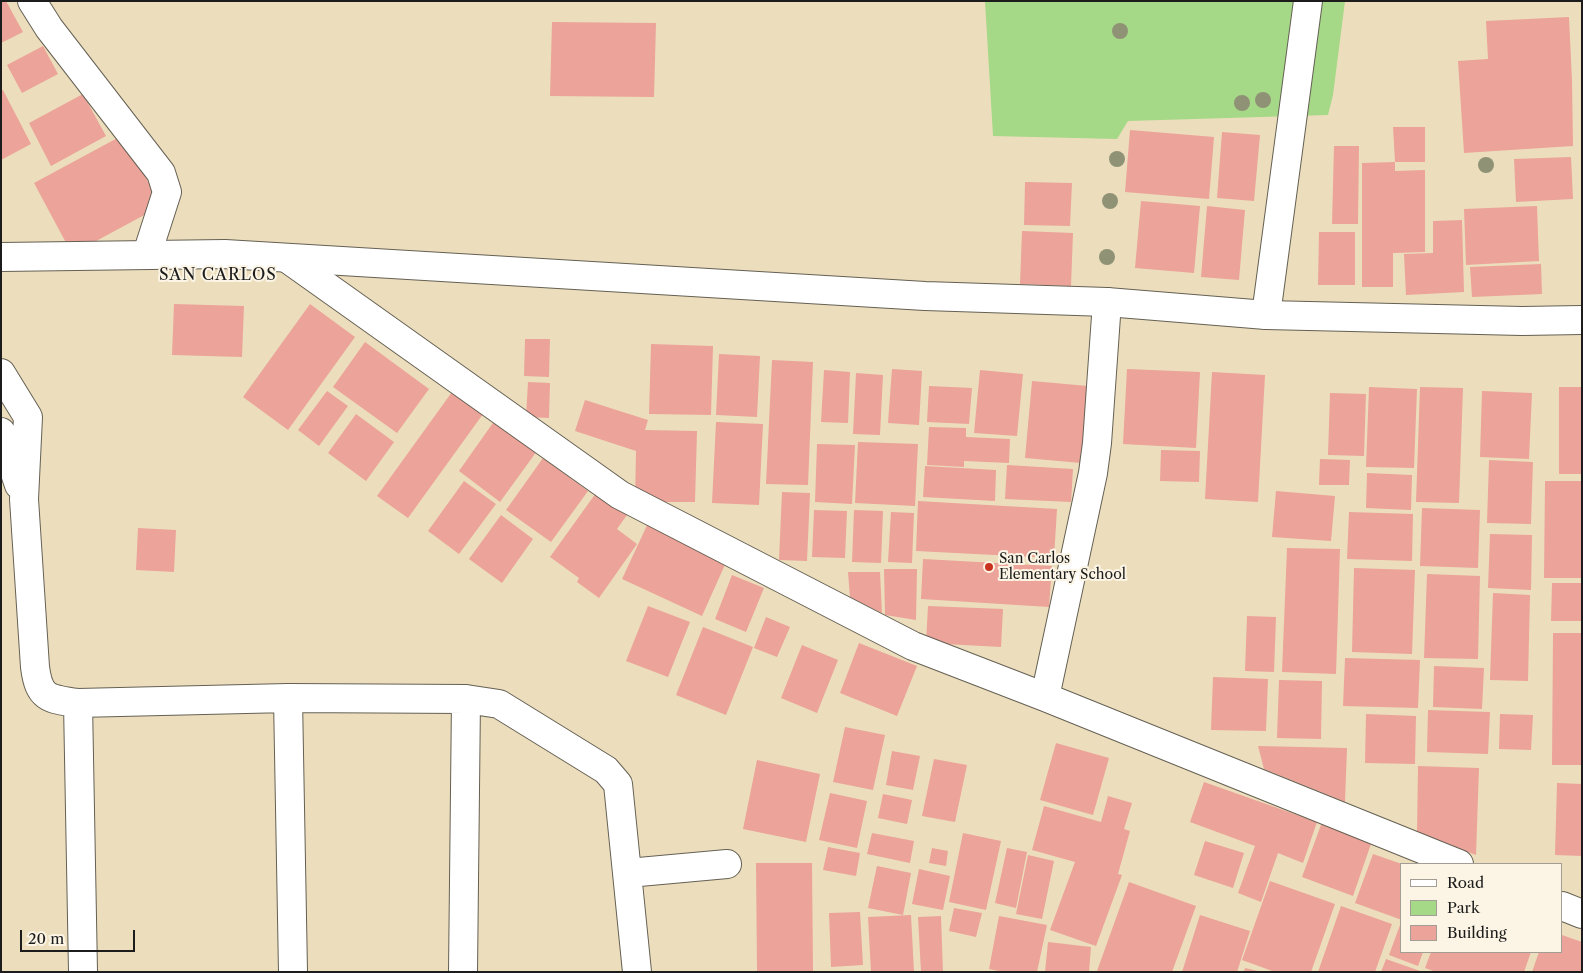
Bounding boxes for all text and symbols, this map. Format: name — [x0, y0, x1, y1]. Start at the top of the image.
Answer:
district label: SAN CARLOS — [158, 265, 278, 285]
place label: San Carlos Elementary School — [999, 551, 1126, 584]
marker: San Carlos Elementary School — [983, 561, 995, 573]
legend — [1400, 863, 1563, 953]
text: Road — [1447, 873, 1484, 892]
text: Park — [1447, 898, 1480, 917]
scale bar — [22, 920, 138, 952]
text: Building — [1447, 923, 1507, 942]
text: 20 m — [28, 929, 64, 948]

